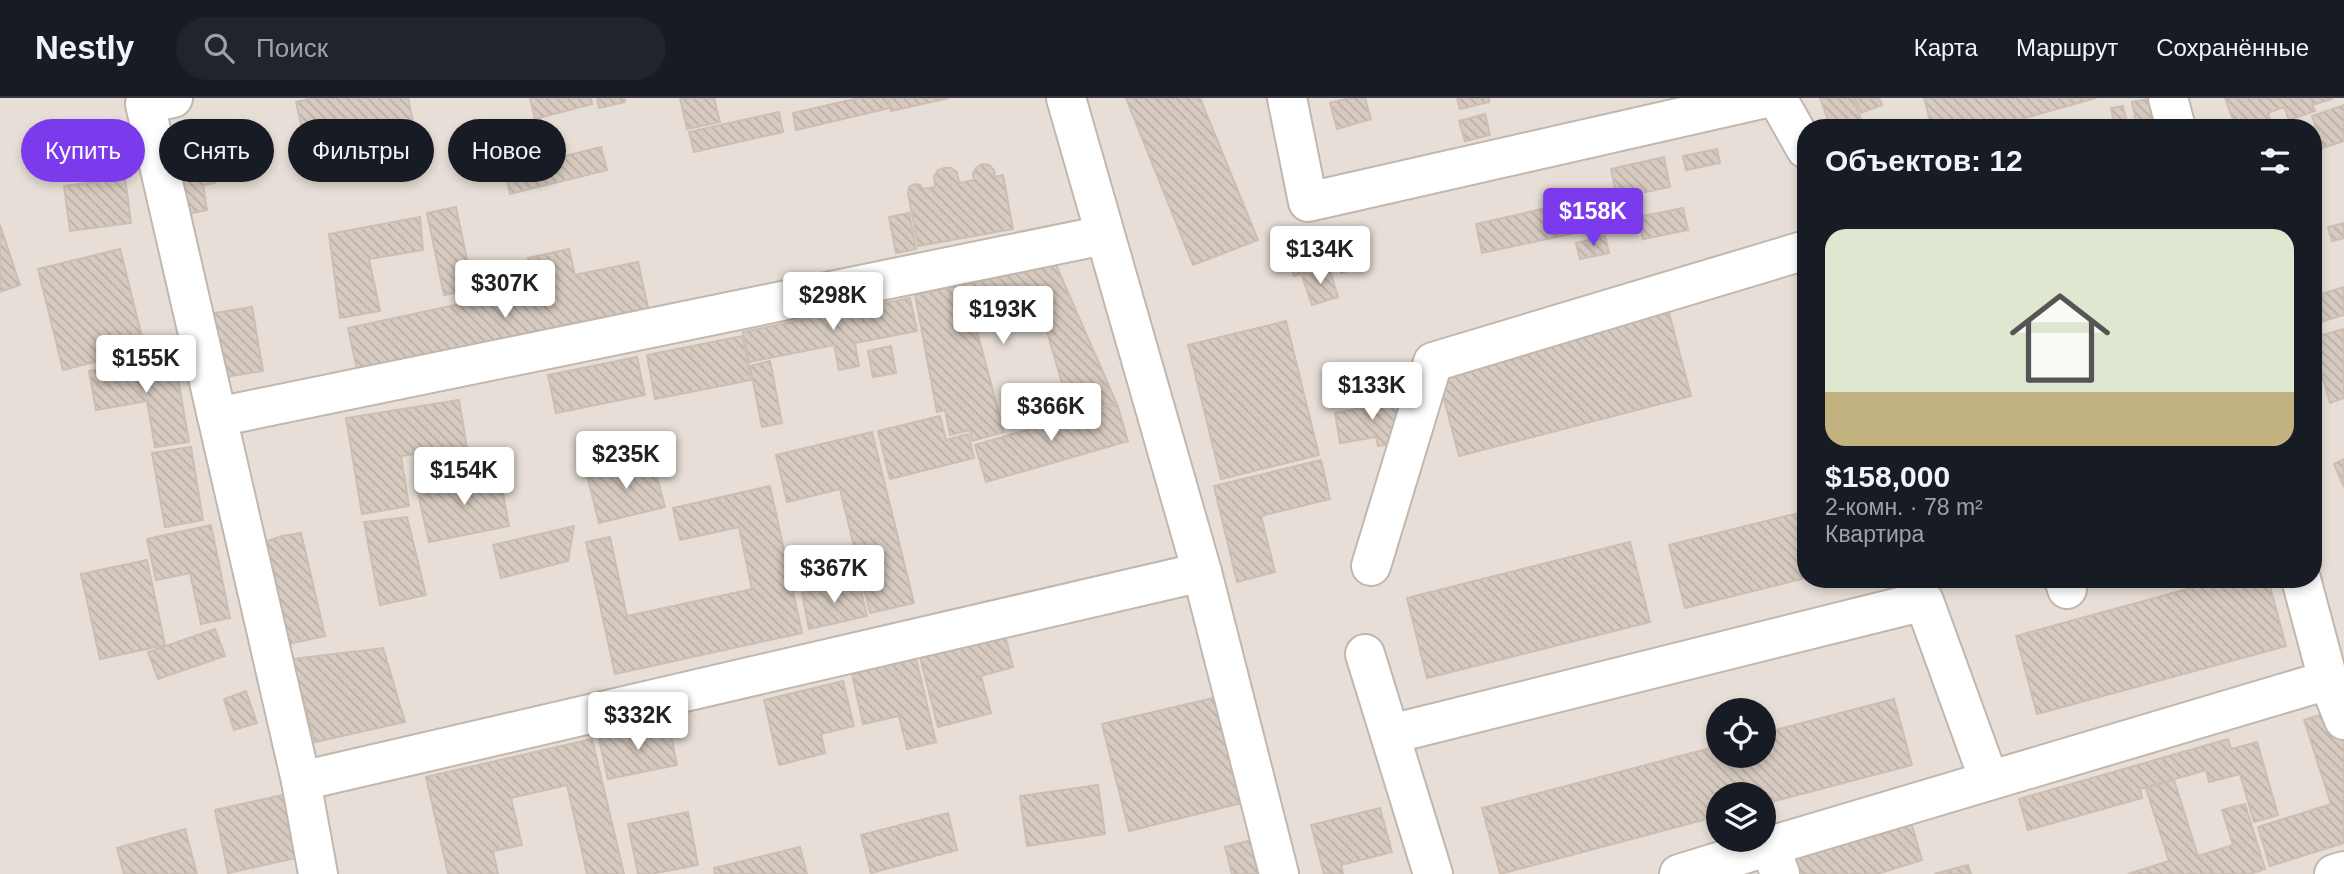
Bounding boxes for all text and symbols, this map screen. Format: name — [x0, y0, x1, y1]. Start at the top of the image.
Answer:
search box — [176, 17, 666, 80]
text: Nestly — [35, 29, 134, 66]
icon: search — [200, 29, 238, 67]
text: Поиск — [256, 33, 328, 63]
text: Карта — [1914, 34, 1978, 61]
text: Маршрут — [2016, 34, 2118, 61]
text: Сохранённые — [2156, 34, 2309, 61]
chip: Купить — [21, 119, 145, 182]
chip: Снять — [159, 119, 274, 182]
chip: Фильтры — [288, 119, 434, 182]
chip: Новое — [448, 119, 566, 182]
icon: filters — [2256, 142, 2294, 180]
text: Объектов: 12 — [1825, 144, 2023, 177]
pin: $158K — [1544, 188, 1642, 248]
text: $158K — [1559, 198, 1627, 224]
pin: $134K — [1271, 226, 1369, 286]
text: $134K — [1286, 236, 1354, 262]
pin: $307K — [456, 260, 554, 320]
text: $307K — [471, 270, 539, 296]
pin: $298K — [784, 272, 882, 332]
icon: home — [1997, 275, 2123, 401]
text: $298K — [799, 282, 867, 308]
pin: $193K — [954, 286, 1052, 346]
text: $193K — [969, 296, 1037, 322]
pin: $155K — [97, 336, 195, 395]
text: $155K — [112, 345, 180, 371]
pin: $133K — [1323, 362, 1421, 422]
text: $133K — [1338, 372, 1406, 398]
pin: $366K — [1002, 384, 1100, 443]
text: $366K — [1017, 393, 1085, 419]
pin: $235K — [577, 432, 675, 491]
text: $235K — [592, 441, 660, 467]
pin: $154K — [415, 448, 513, 507]
text: $154K — [430, 457, 498, 483]
text: $158,000 — [1825, 460, 1950, 493]
text: 2-комн. · 78 m² — [1825, 494, 1983, 520]
text: Квартира — [1825, 521, 1924, 547]
pin: $367K — [785, 546, 883, 605]
text: $367K — [800, 555, 868, 581]
pin: $332K — [589, 692, 687, 752]
map controls — [1706, 698, 1776, 852]
button: locate — [1706, 698, 1776, 768]
text: $332K — [604, 702, 672, 728]
button: layers — [1706, 782, 1776, 852]

